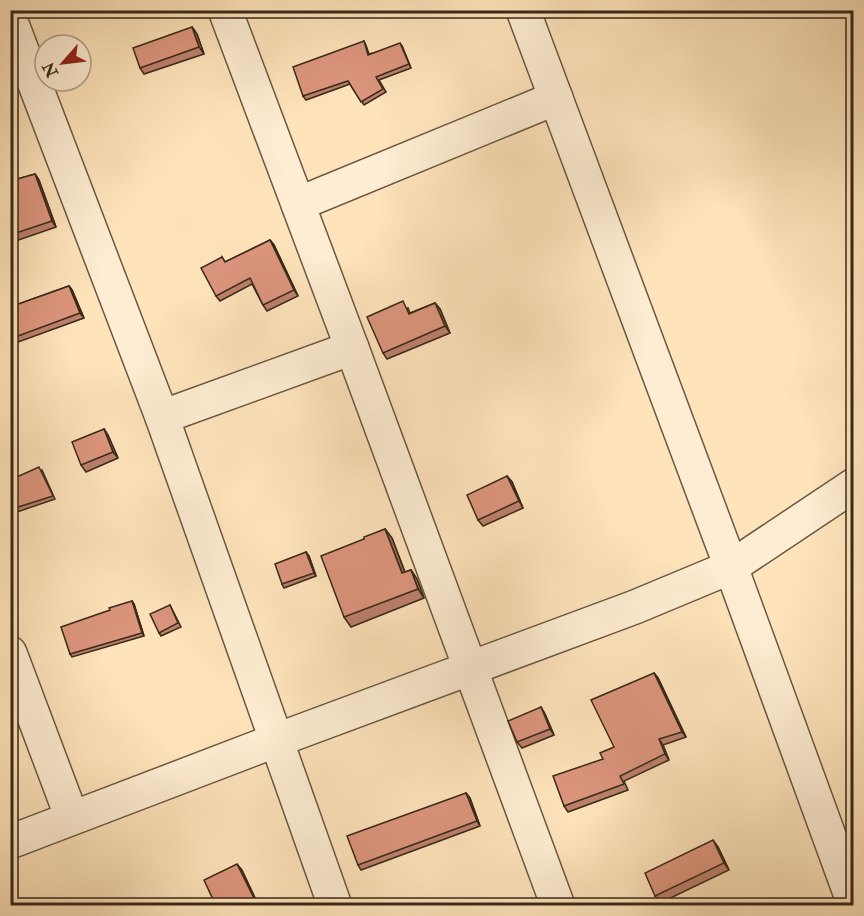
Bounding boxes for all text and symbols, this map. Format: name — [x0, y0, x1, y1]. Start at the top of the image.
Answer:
north arrow — [33, 33, 93, 93]
text: N — [38, 58, 63, 81]

